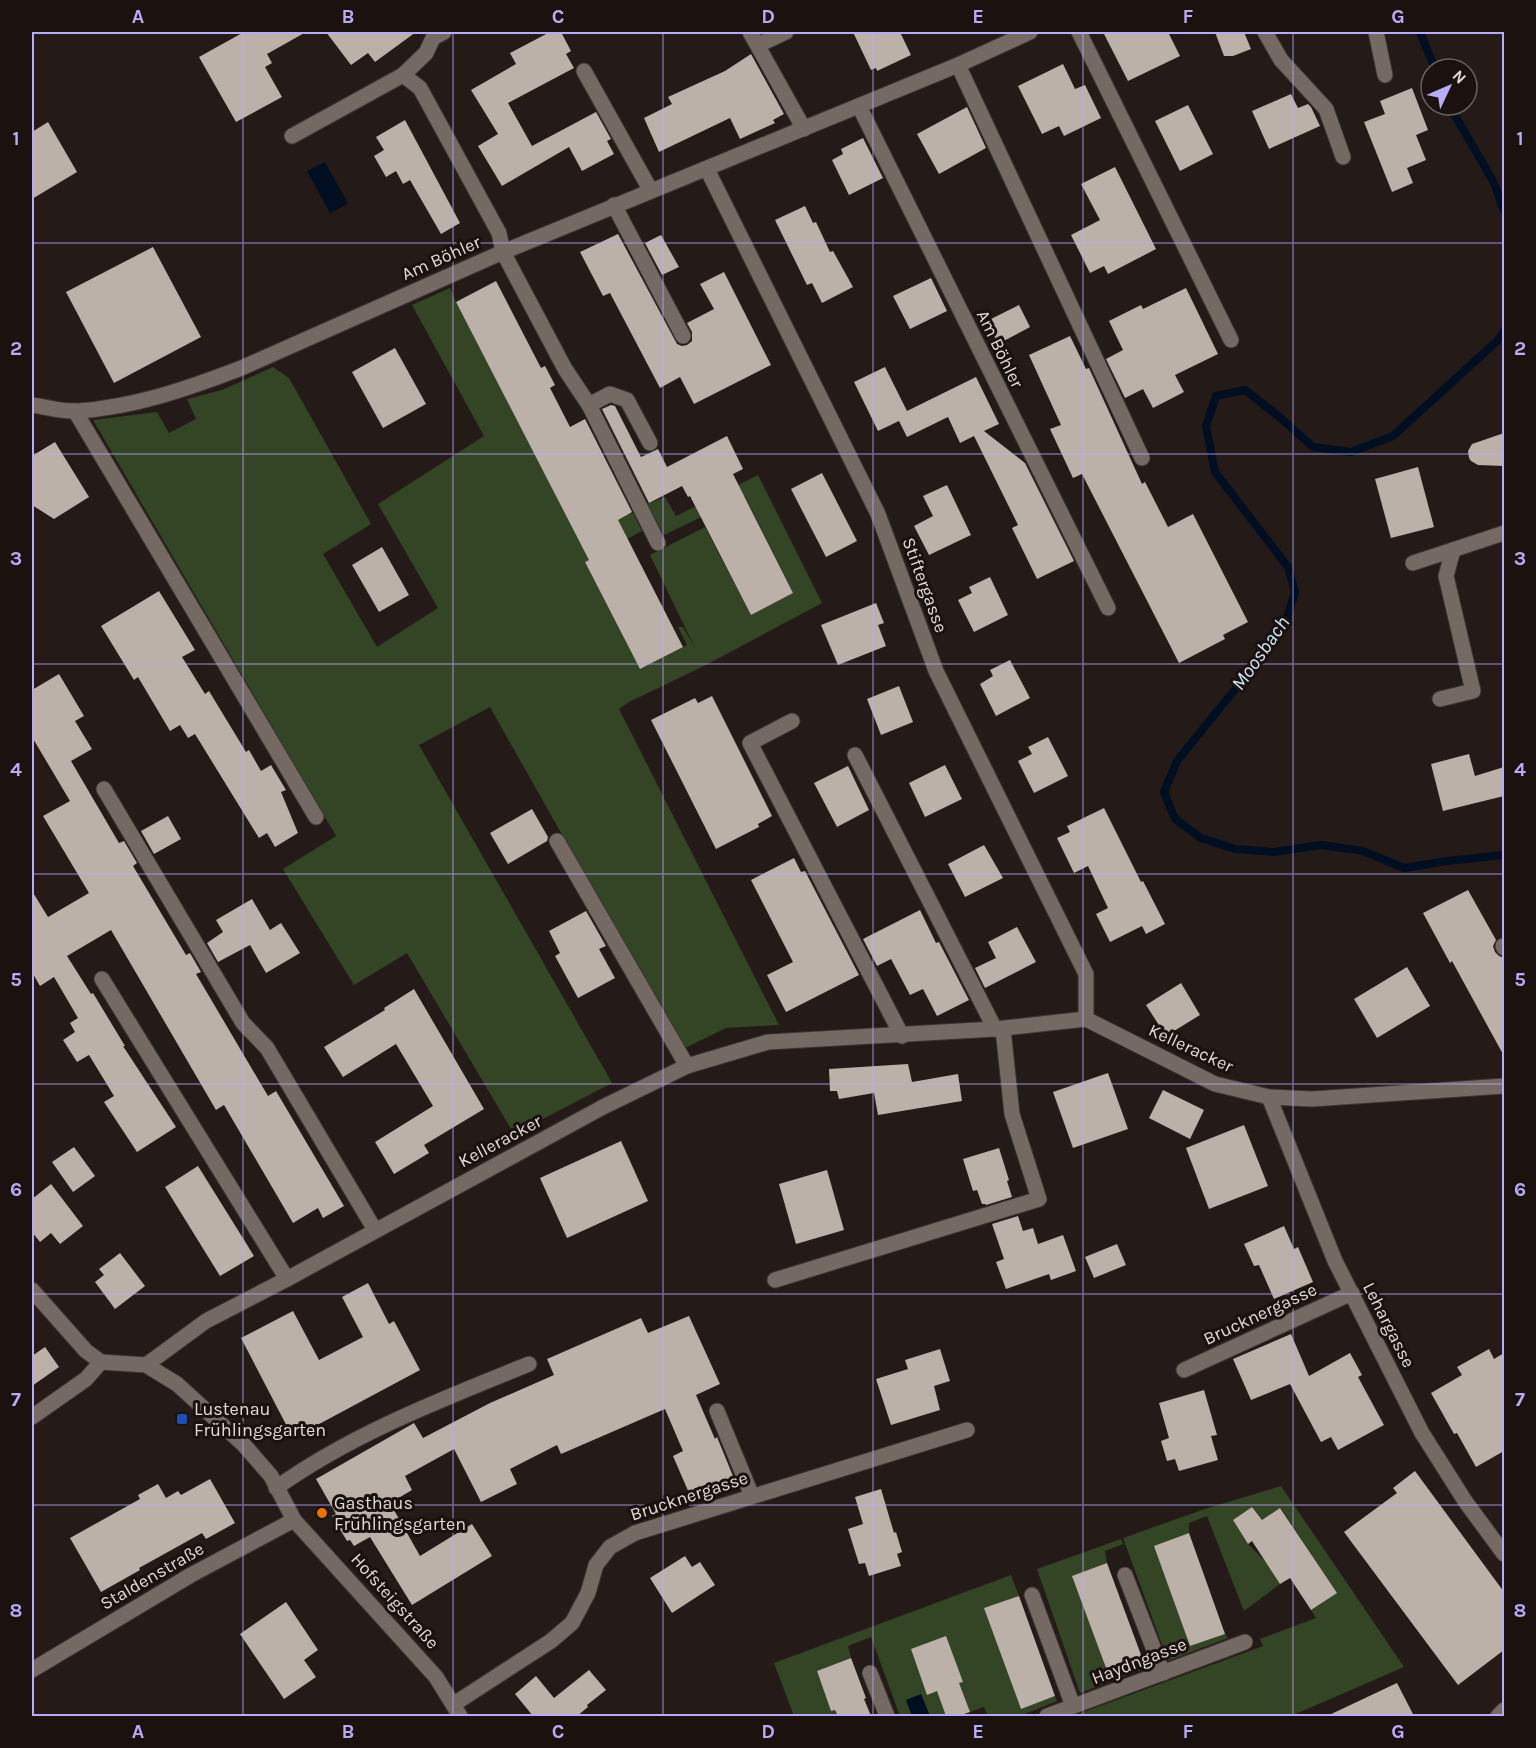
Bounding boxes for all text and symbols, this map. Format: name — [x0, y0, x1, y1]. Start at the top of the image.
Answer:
text: A — [132, 5, 145, 28]
text: B — [342, 5, 354, 28]
text: C — [552, 5, 564, 28]
text: D — [761, 5, 775, 28]
text: E — [972, 5, 984, 28]
text: F — [1183, 5, 1194, 28]
text: G — [1391, 5, 1405, 28]
north arrow — [1419, 57, 1479, 117]
text: N — [1449, 66, 1470, 88]
text: 1 — [12, 127, 20, 150]
text: 1 — [1516, 127, 1524, 150]
street label: Am Böhler — [398, 231, 484, 285]
street label: Am Böhler — [972, 306, 1029, 392]
text: 2 — [10, 337, 22, 360]
text: 2 — [1514, 337, 1526, 360]
street label: Stiftergasse — [898, 534, 952, 636]
text: 3 — [10, 547, 22, 570]
text: 3 — [1514, 547, 1526, 570]
water label: Moosbach — [1227, 612, 1294, 695]
text: 4 — [10, 758, 22, 781]
text: 4 — [1514, 758, 1526, 781]
text: 5 — [10, 968, 22, 991]
text: 5 — [1514, 968, 1526, 991]
street label: Kelleracker — [1145, 1019, 1237, 1077]
street label: Kelleracker — [455, 1110, 546, 1172]
text: 6 — [10, 1178, 22, 1201]
text: 6 — [1514, 1178, 1526, 1201]
street label: Brucknergasse — [1200, 1278, 1320, 1350]
street label: Lehargasse — [1358, 1279, 1420, 1371]
text: 7 — [11, 1388, 21, 1411]
text: 7 — [1515, 1388, 1525, 1411]
place label: Lustenau Frühlingsgarten — [194, 1398, 326, 1441]
marker: Lustenau Frühlingsgarten — [175, 1412, 189, 1426]
street label: Brucknergasse — [627, 1467, 751, 1525]
place label: Gasthaus Frühlingsgarten — [334, 1492, 466, 1535]
marker: Gasthaus Frühlingsgarten — [315, 1506, 329, 1520]
street label: Staldenstraße — [96, 1537, 208, 1615]
street label: Hofsteigstraße — [346, 1548, 444, 1654]
text: 8 — [10, 1599, 22, 1622]
text: 8 — [1514, 1599, 1526, 1622]
street label: Haydngasse — [1088, 1633, 1190, 1689]
text: A — [132, 1720, 145, 1743]
text: B — [342, 1720, 354, 1743]
text: C — [552, 1720, 564, 1743]
text: D — [761, 1720, 775, 1743]
text: E — [972, 1720, 984, 1743]
text: F — [1183, 1720, 1194, 1743]
text: G — [1391, 1720, 1405, 1743]

